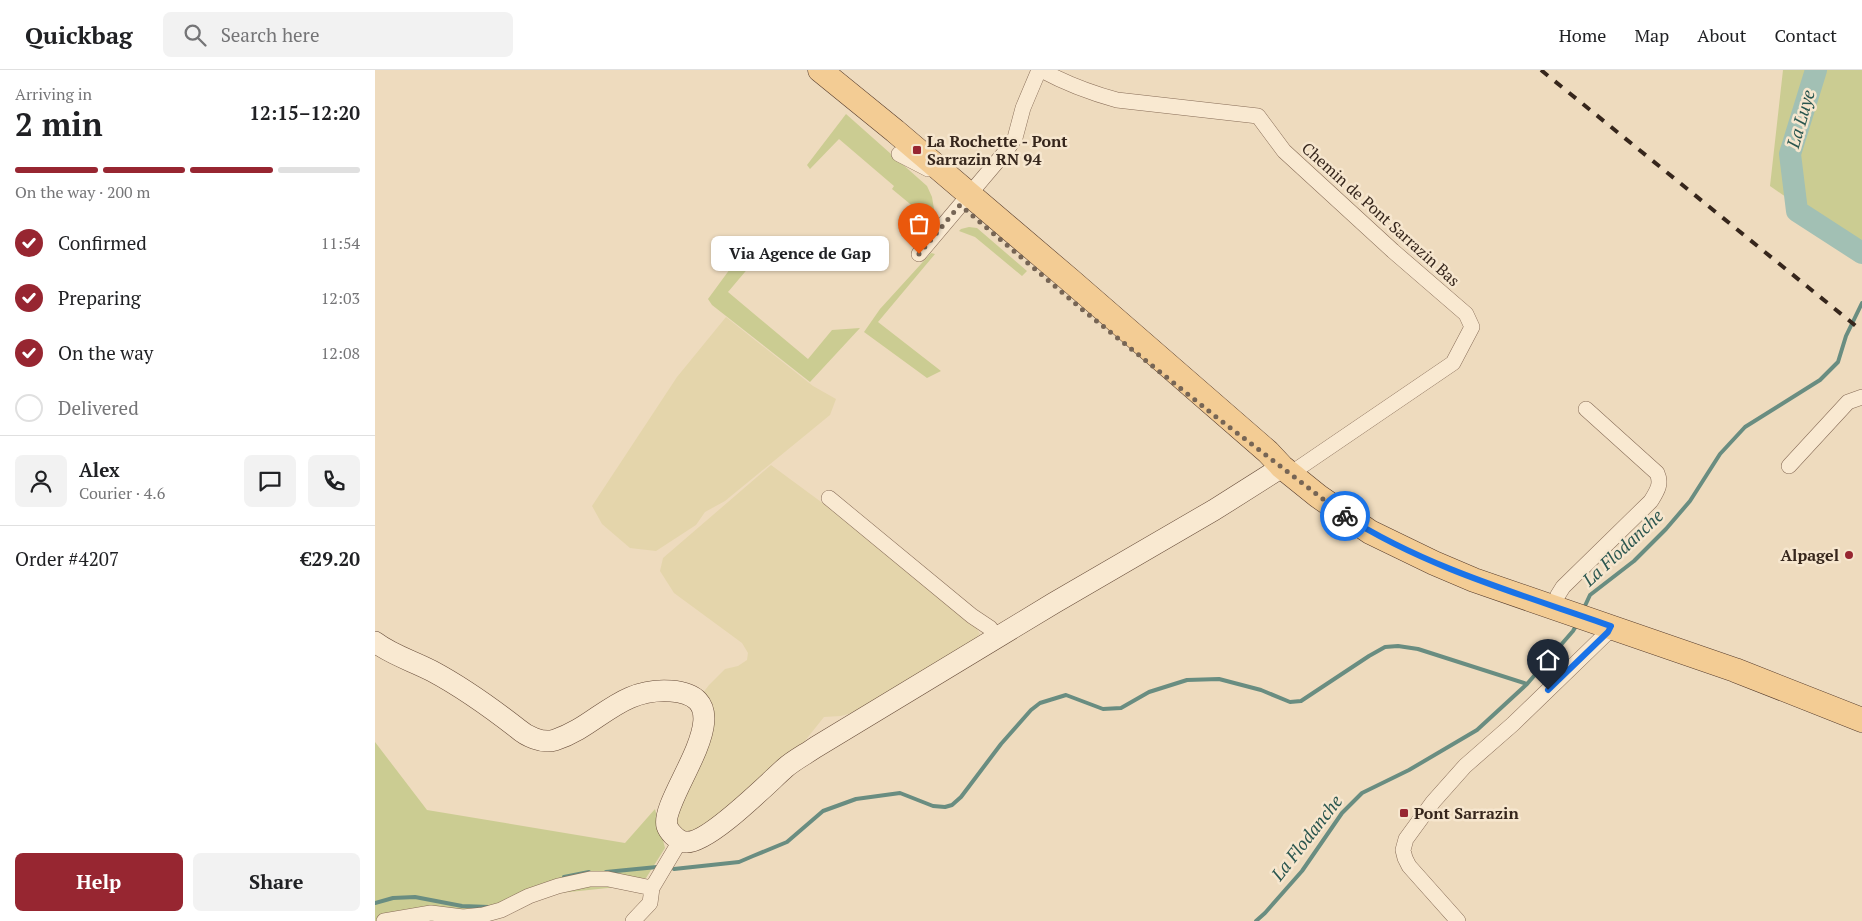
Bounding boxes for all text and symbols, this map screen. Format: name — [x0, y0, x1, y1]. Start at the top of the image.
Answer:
search box — [163, 12, 513, 57]
text: Quickbag — [25, 19, 133, 51]
icon: search — [181, 21, 209, 49]
text: Search here — [221, 22, 319, 47]
text: Home — [1559, 23, 1606, 47]
text: Map — [1634, 23, 1669, 47]
text: About — [1697, 23, 1746, 47]
text: Contact — [1774, 23, 1837, 47]
text: Arriving in — [15, 83, 92, 105]
water label: La Luye — [1780, 87, 1820, 151]
text: 12:15–12:20 — [249, 100, 360, 125]
text: 2 min — [15, 103, 103, 145]
place label: La Rochette - Pont Sarrazin RN 94 — [927, 130, 1068, 170]
street label: Chemin de Pont Sarrazin Bas — [1297, 137, 1465, 291]
marker: La Rochette - Pont Sarrazin RN 94 — [911, 144, 923, 156]
text: On the way · 200 m — [15, 181, 150, 203]
pin — [898, 203, 940, 254]
icon: bag — [905, 210, 933, 238]
icon: check — [15, 229, 43, 257]
text: Confirmed — [58, 230, 147, 255]
text: 11:54 — [321, 232, 360, 254]
callout: Via Agence de Gap — [711, 236, 889, 272]
text: Via Agence de Gap — [729, 242, 871, 264]
icon: check — [15, 284, 43, 312]
text: Preparing — [58, 285, 141, 310]
text: 12:03 — [321, 287, 360, 309]
icon: check — [15, 339, 43, 367]
text: On the way — [58, 340, 153, 365]
text: 12:08 — [321, 342, 360, 364]
text: Delivered — [58, 395, 139, 420]
button: person — [15, 455, 67, 507]
button: chat — [244, 455, 296, 507]
button: phone — [308, 455, 360, 507]
text: Alex — [79, 457, 120, 482]
text: Courier · 4.6 — [79, 482, 165, 504]
courier — [1320, 491, 1370, 541]
icon: bike — [1331, 502, 1359, 530]
water label: La Flodanche — [1576, 504, 1668, 592]
place label: Alpagel — [1780, 544, 1839, 566]
text: Order #4207 — [15, 546, 119, 571]
text: €29.20 — [301, 546, 360, 571]
marker: Alpagel — [1843, 549, 1855, 561]
pin — [1527, 639, 1569, 690]
icon: home — [1534, 646, 1562, 674]
water label: La Flodanche — [1265, 790, 1347, 886]
place label: Pont Sarrazin — [1414, 802, 1519, 824]
marker: Pont Sarrazin — [1398, 807, 1410, 819]
button: Help — [15, 853, 183, 911]
button: Share — [193, 853, 360, 911]

